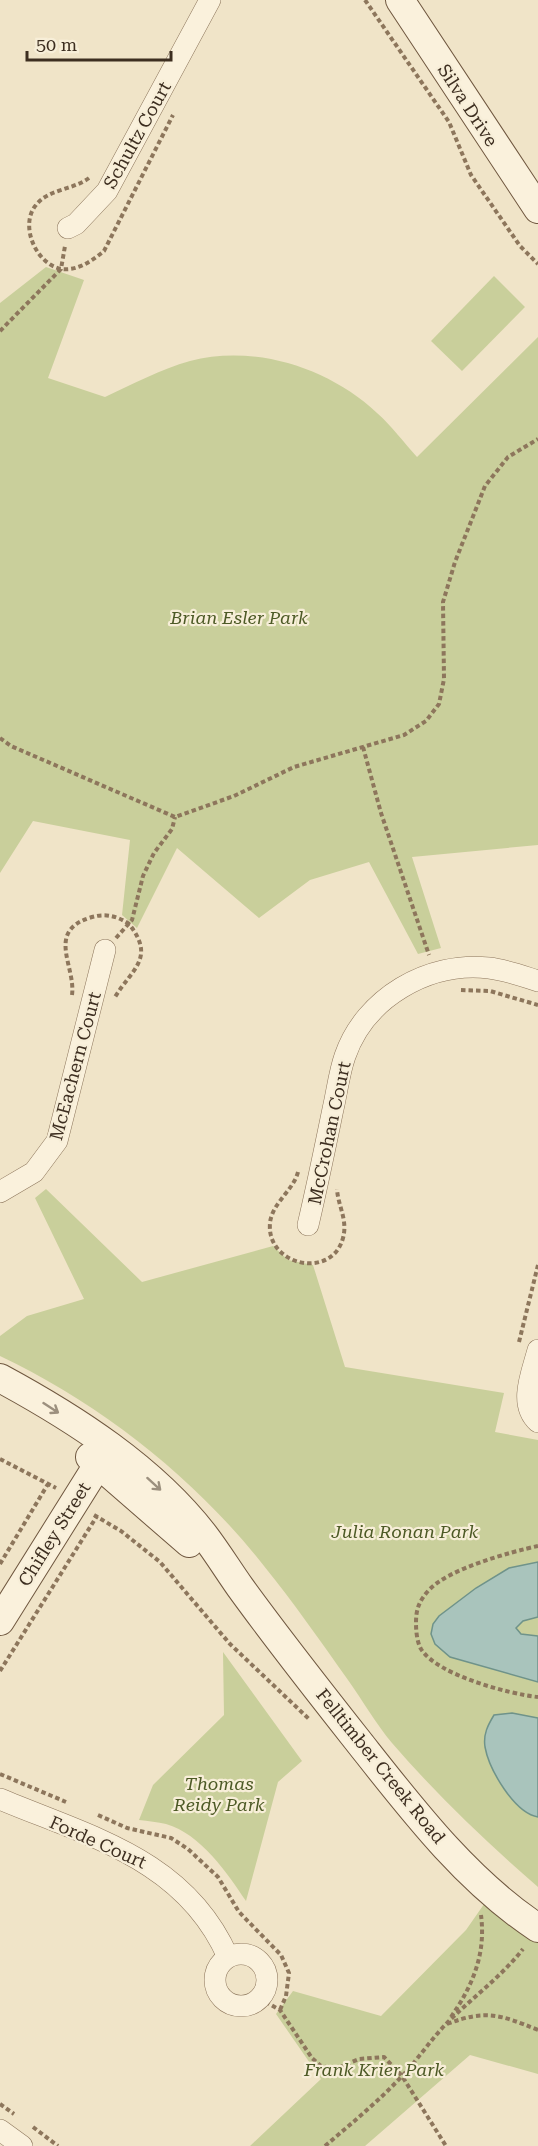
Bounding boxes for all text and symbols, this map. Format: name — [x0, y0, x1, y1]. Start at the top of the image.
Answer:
scale bar — [27, 24, 171, 62]
text: 50 m — [36, 34, 77, 55]
street label: Silva Drive — [434, 60, 502, 150]
street label: Schultz Court — [99, 77, 175, 192]
park label: Brian Esler Park — [169, 607, 308, 628]
street label: McEachern Court — [45, 989, 105, 1143]
street label: McCrohan Court — [304, 1059, 354, 1207]
one-way arrow — [42, 1401, 59, 1414]
one-way arrow — [146, 1477, 161, 1491]
street label: Chifley Street — [14, 1478, 95, 1590]
park label: Julia Ronan Park — [331, 1521, 479, 1542]
street label: Felltimber Creek Road — [312, 1684, 450, 1848]
park label: Thomas Reidy Park — [172, 1773, 265, 1815]
street label: Forde Court — [46, 1811, 150, 1873]
park label: Frank Krier Park — [303, 2059, 444, 2080]

